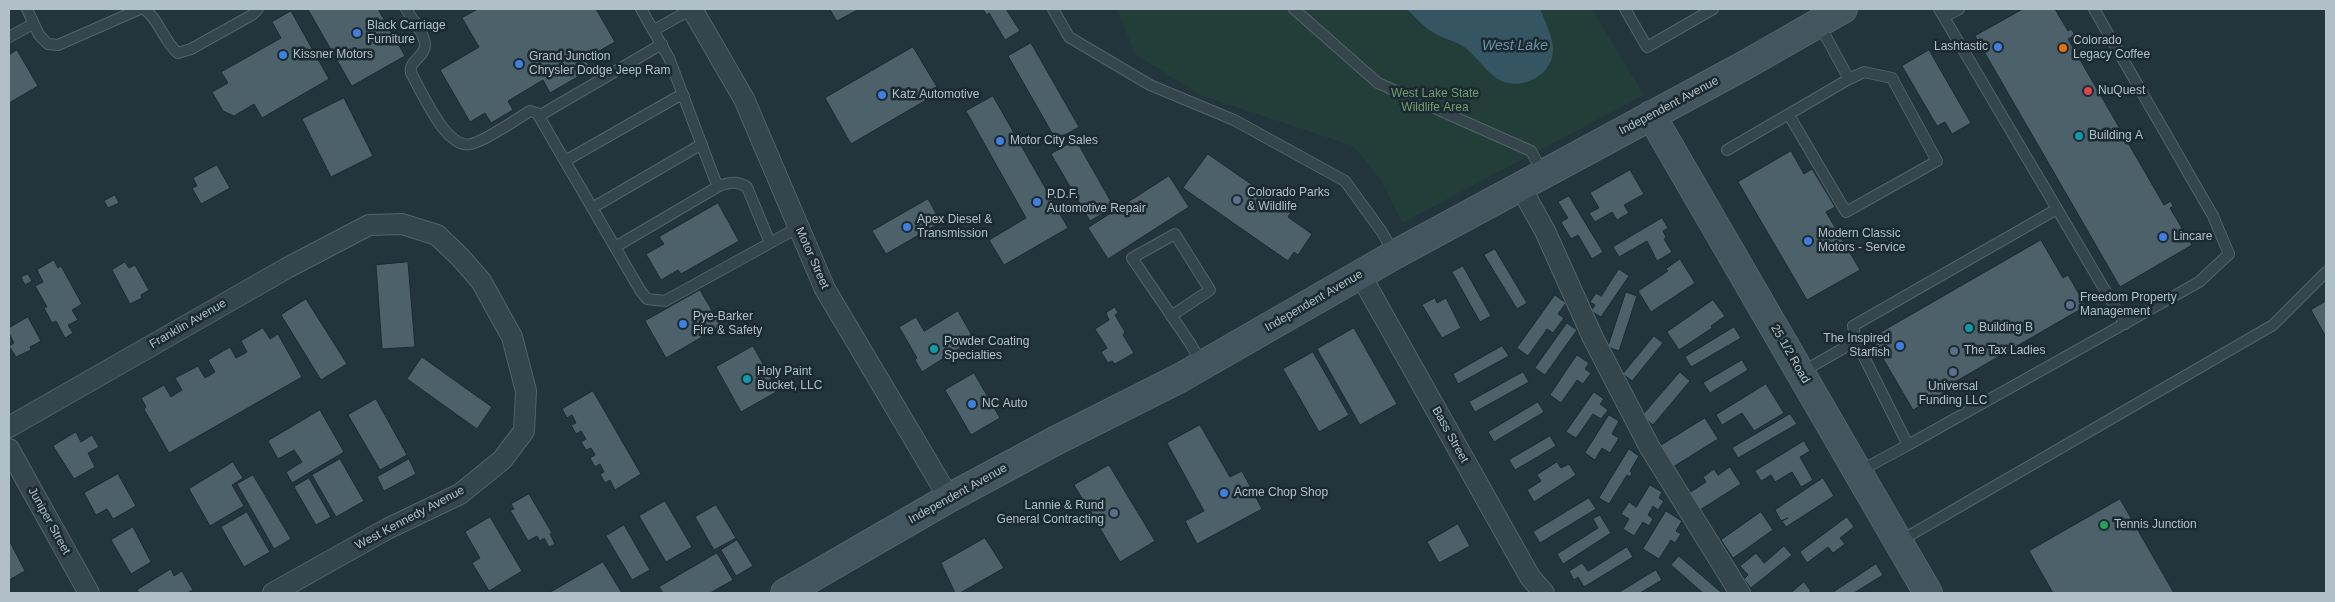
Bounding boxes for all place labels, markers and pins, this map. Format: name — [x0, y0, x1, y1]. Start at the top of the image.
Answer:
place label: Black Carriage Furniture — [367, 19, 446, 47]
marker: Black Carriage Furniture — [351, 27, 363, 39]
place label: Colorado Legacy Coffee — [2073, 34, 2150, 62]
place label: Lashtastic — [1934, 40, 1988, 54]
marker: Lashtastic — [1992, 41, 2004, 53]
marker: Colorado Legacy Coffee — [2057, 42, 2069, 54]
place label: Kissner Motors — [293, 48, 373, 62]
marker: Kissner Motors — [277, 49, 289, 61]
place label: Grand Junction Chrysler Dodge Jeep Ram — [529, 50, 670, 78]
marker: Grand Junction Chrysler Dodge Jeep Ram — [513, 58, 525, 70]
place label: NuQuest — [2098, 84, 2145, 98]
marker: NuQuest — [2082, 85, 2094, 97]
place label: Katz Automotive — [892, 88, 979, 102]
marker: Katz Automotive — [876, 89, 888, 101]
place label: Building A — [2089, 129, 2143, 143]
marker: Building A — [2073, 130, 2085, 142]
place label: Motor City Sales — [1010, 134, 1098, 148]
marker: Motor City Sales — [994, 135, 1006, 147]
place label: Colorado Parks & Wildlife — [1247, 186, 1330, 214]
place label: P.D.F. Automotive Repair — [1047, 188, 1146, 216]
marker: Colorado Parks & Wildlife — [1231, 194, 1243, 206]
marker: P.D.F. Automotive Repair — [1031, 196, 1043, 208]
place label: Apex Diesel & Transmission — [917, 213, 992, 241]
marker: Apex Diesel & Transmission — [901, 221, 913, 233]
place label: Modern Classic Motors - Service — [1818, 227, 1905, 255]
place label: Lincare — [2173, 230, 2212, 244]
marker: Lincare — [2157, 231, 2169, 243]
marker: Modern Classic Motors - Service — [1802, 235, 1814, 247]
place label: Freedom Property Management — [2080, 291, 2177, 319]
marker: Freedom Property Management — [2064, 299, 2076, 311]
place label: Pye-Barker Fire & Safety — [693, 310, 762, 338]
marker: Pye-Barker Fire & Safety — [677, 318, 689, 330]
place label: Building B — [1979, 321, 2033, 335]
marker: Building B — [1963, 322, 1975, 334]
place label: The Inspired Starfish — [1823, 332, 1890, 360]
place label: Powder Coating Specialties — [944, 335, 1029, 363]
marker: The Inspired Starfish — [1894, 340, 1906, 352]
marker: Powder Coating Specialties — [928, 343, 940, 355]
place label: The Tax Ladies — [1964, 344, 2045, 358]
marker: The Tax Ladies — [1948, 345, 1960, 357]
place label: Holy Paint Bucket, LLC — [757, 365, 822, 393]
marker: Universal Funding LLC — [1947, 366, 1959, 378]
marker: Holy Paint Bucket, LLC — [741, 373, 753, 385]
place label: Universal Funding LLC — [1919, 380, 1987, 408]
place label: NC Auto — [982, 397, 1027, 411]
marker: NC Auto — [966, 398, 978, 410]
place label: Acme Chop Shop — [1234, 486, 1328, 500]
marker: Acme Chop Shop — [1218, 487, 1230, 499]
place label: Lannie & Rund General Contracting — [997, 499, 1104, 527]
marker: Lannie & Rund General Contracting — [1108, 507, 1120, 519]
place label: Tennis Junction — [2114, 518, 2197, 532]
marker: Tennis Junction — [2098, 519, 2110, 531]

